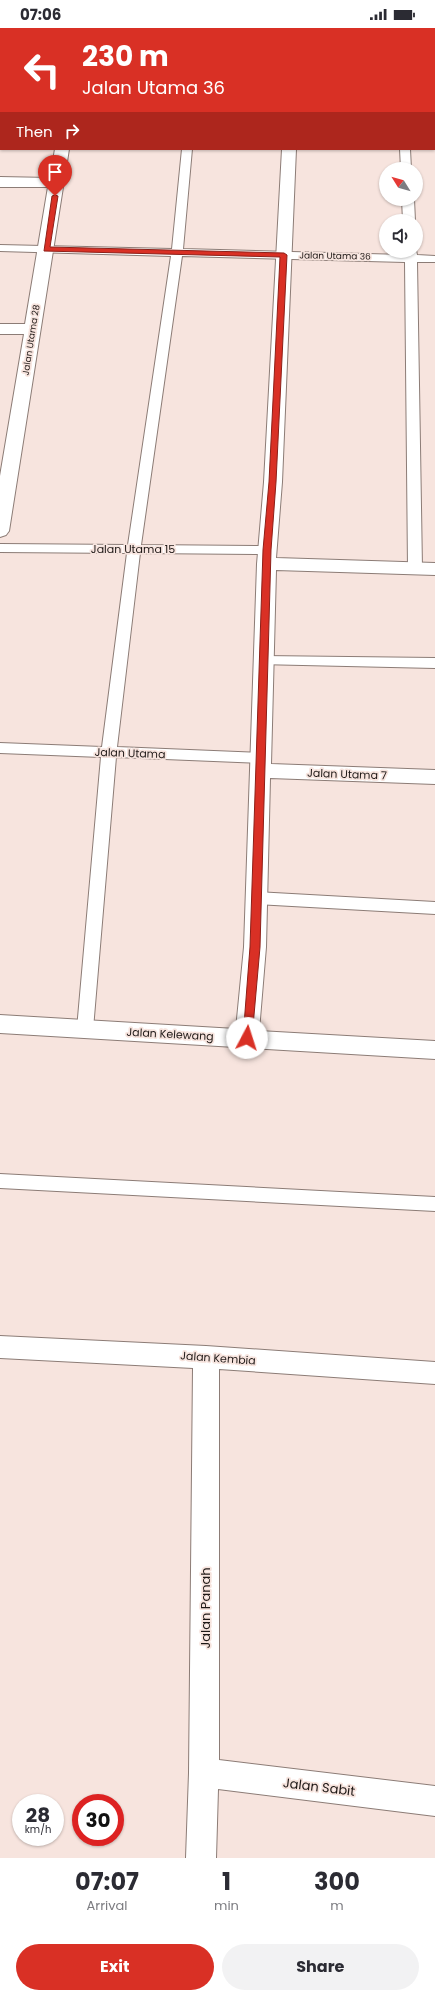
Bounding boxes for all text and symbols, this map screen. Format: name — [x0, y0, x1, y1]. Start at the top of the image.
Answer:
text: 07:06 — [20, 4, 61, 25]
text: 230 m — [82, 37, 169, 76]
icon: left — [16, 44, 68, 96]
text: Jalan Utama 36 — [82, 75, 225, 100]
icon: right — [61, 120, 83, 142]
text: Then — [16, 121, 53, 142]
pin — [38, 155, 72, 196]
icon: arrive — [44, 161, 66, 183]
north arrow — [379, 162, 423, 206]
map controls — [379, 162, 423, 258]
button: sound — [379, 214, 423, 258]
street label: Jalan Utama 36 — [299, 249, 371, 263]
street label: Jalan Utama 28 — [19, 304, 43, 376]
street label: Jalan Utama 15 — [91, 541, 175, 557]
street label: Jalan Utama — [94, 744, 166, 762]
street label: Jalan Utama 7 — [307, 765, 387, 783]
position arrow — [226, 1017, 268, 1059]
street label: Jalan Kelewang — [126, 1024, 214, 1044]
street label: Jalan Kembia — [180, 1347, 256, 1369]
street label: Jalan Panah — [196, 1567, 215, 1649]
street label: Jalan Sabit — [282, 1773, 356, 1801]
speed limit sign: 30 — [72, 1794, 124, 1846]
text: 28 — [26, 1801, 50, 1829]
text: km/h — [25, 1822, 51, 1837]
text: 07:07 — [75, 1865, 139, 1898]
text: 1 — [222, 1865, 231, 1898]
text: 300 — [314, 1865, 360, 1898]
text: Arrival — [87, 1896, 127, 1915]
text: min — [214, 1896, 239, 1915]
text: m — [330, 1896, 344, 1915]
button: Exit — [16, 1944, 214, 1990]
button: Share — [222, 1944, 419, 1990]

